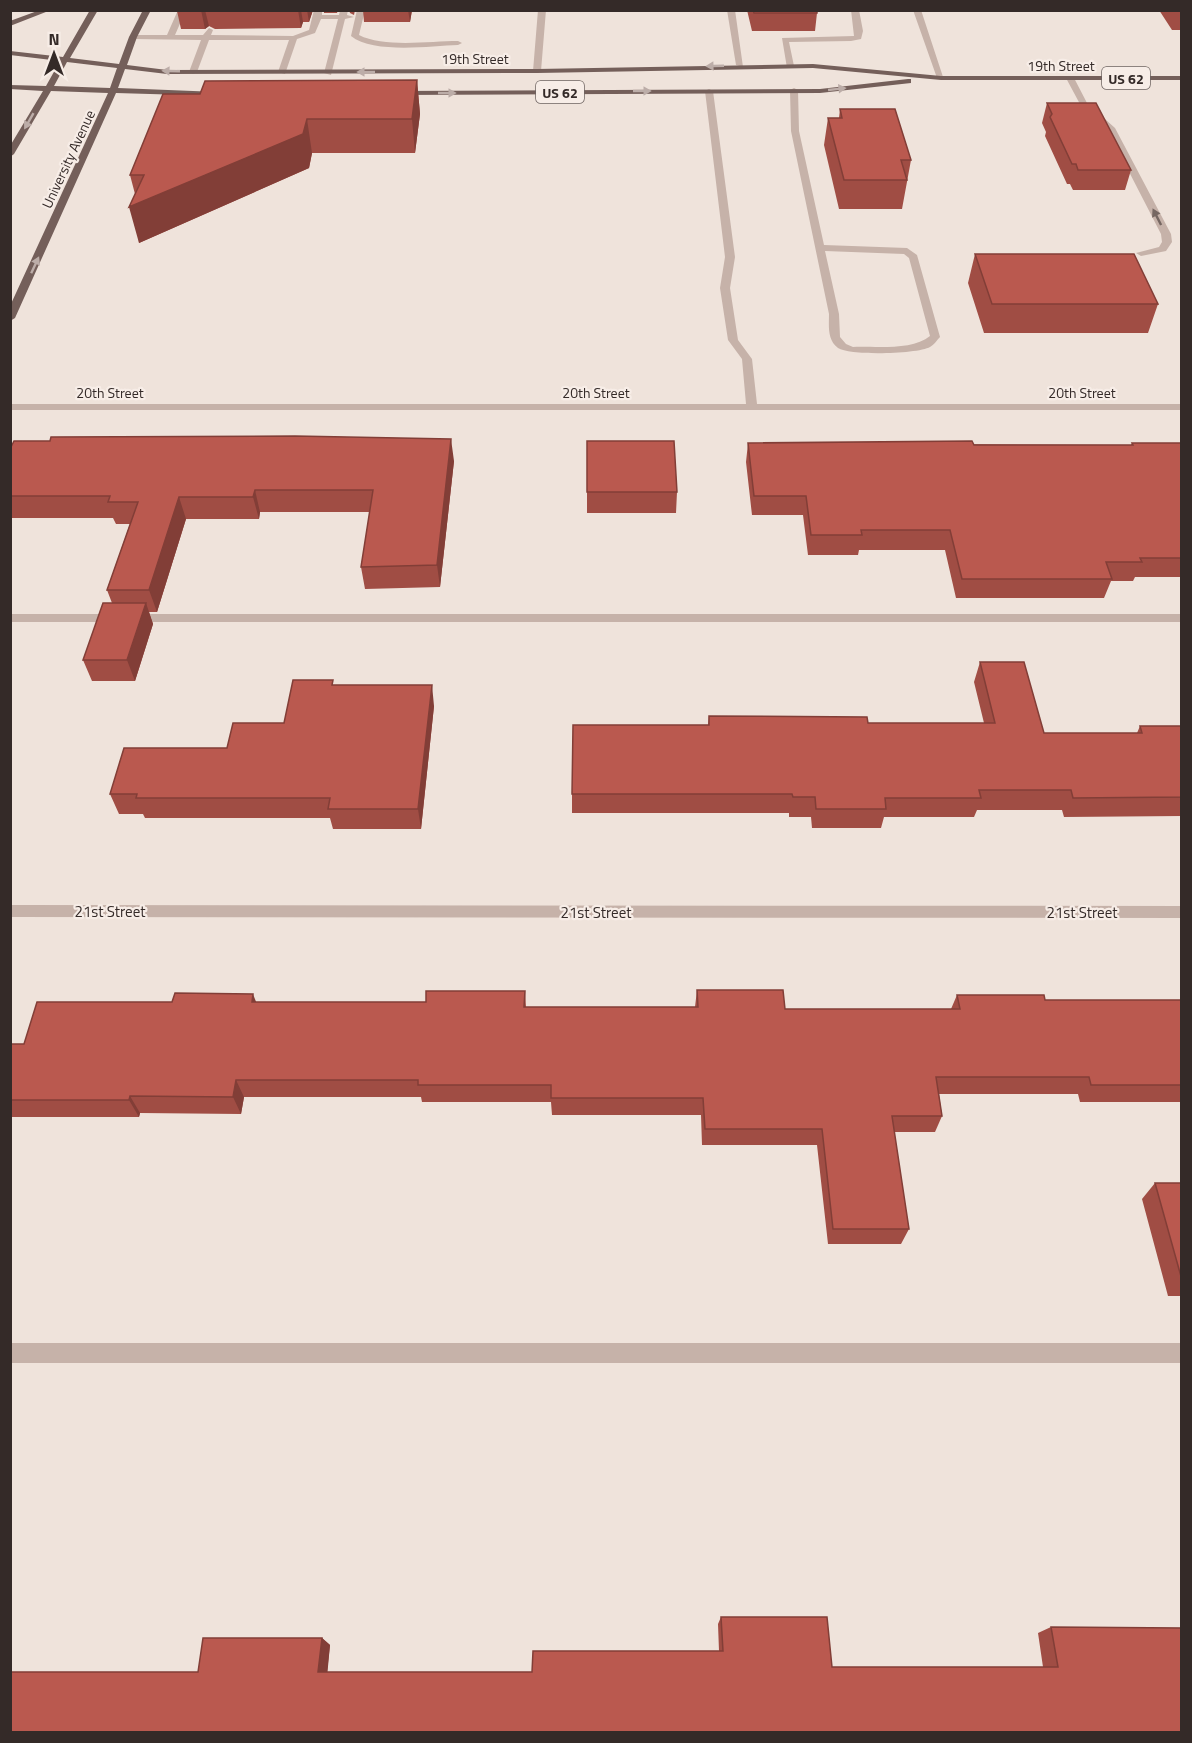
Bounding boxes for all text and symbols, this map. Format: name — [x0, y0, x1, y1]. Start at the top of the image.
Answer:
north arrow — [24, 24, 84, 84]
text: N — [48, 27, 60, 51]
street label: 19th Street — [441, 48, 509, 69]
street label: 19th Street — [1027, 55, 1095, 76]
one-way arrow — [705, 62, 724, 71]
one-way arrow — [161, 67, 180, 76]
one-way arrow — [356, 67, 375, 77]
road number: US 62 — [1102, 67, 1150, 89]
road number: US 62 — [536, 81, 584, 103]
one-way arrow — [827, 84, 846, 94]
one-way arrow — [632, 86, 651, 96]
one-way arrow — [437, 88, 456, 98]
street label: University Avenue — [36, 106, 100, 212]
one-way arrow — [24, 113, 34, 130]
one-way arrow — [1152, 208, 1162, 225]
one-way arrow — [30, 256, 39, 273]
street label: 20th Street — [76, 382, 144, 403]
street label: 20th Street — [562, 382, 630, 403]
street label: 20th Street — [1048, 382, 1116, 403]
street label: 21st Street — [74, 900, 146, 923]
street label: 21st Street — [560, 901, 632, 924]
street label: 21st Street — [1046, 901, 1118, 924]

